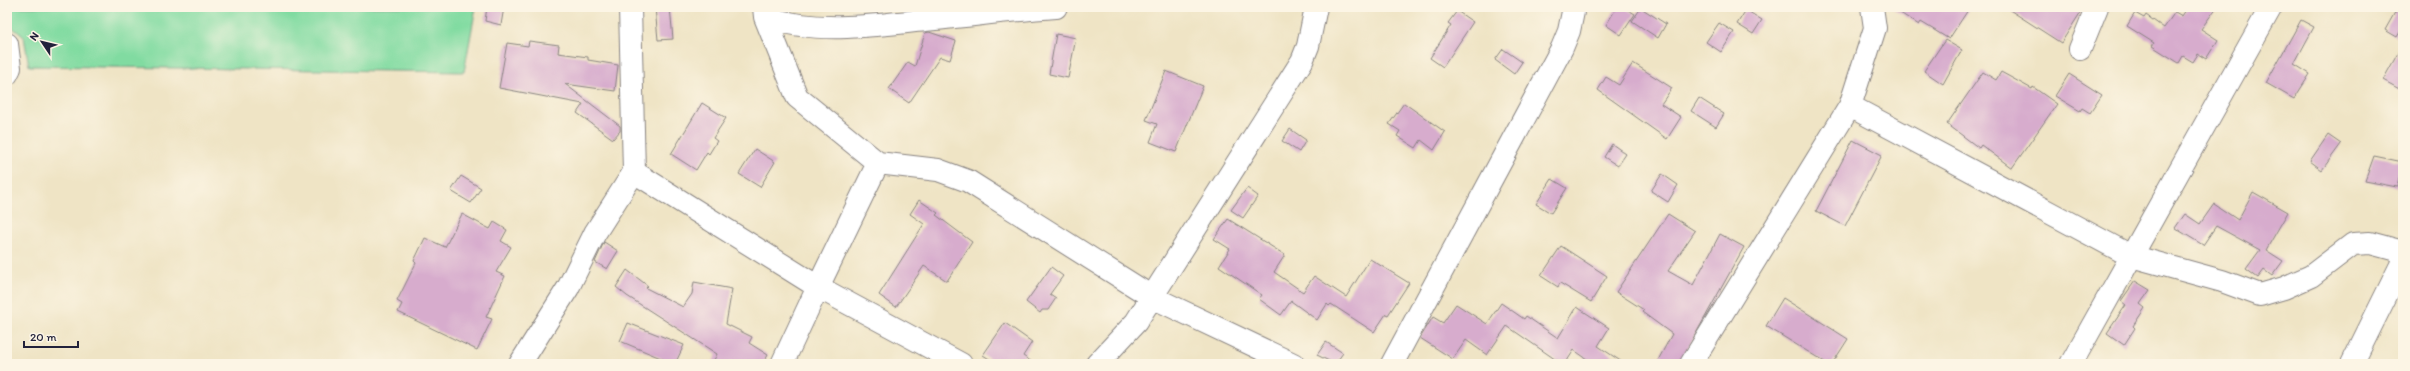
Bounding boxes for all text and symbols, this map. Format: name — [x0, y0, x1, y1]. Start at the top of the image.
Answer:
north arrow — [22, 22, 62, 62]
text: N — [27, 30, 42, 43]
scale bar — [24, 323, 78, 349]
text: 20 m — [30, 330, 57, 344]

